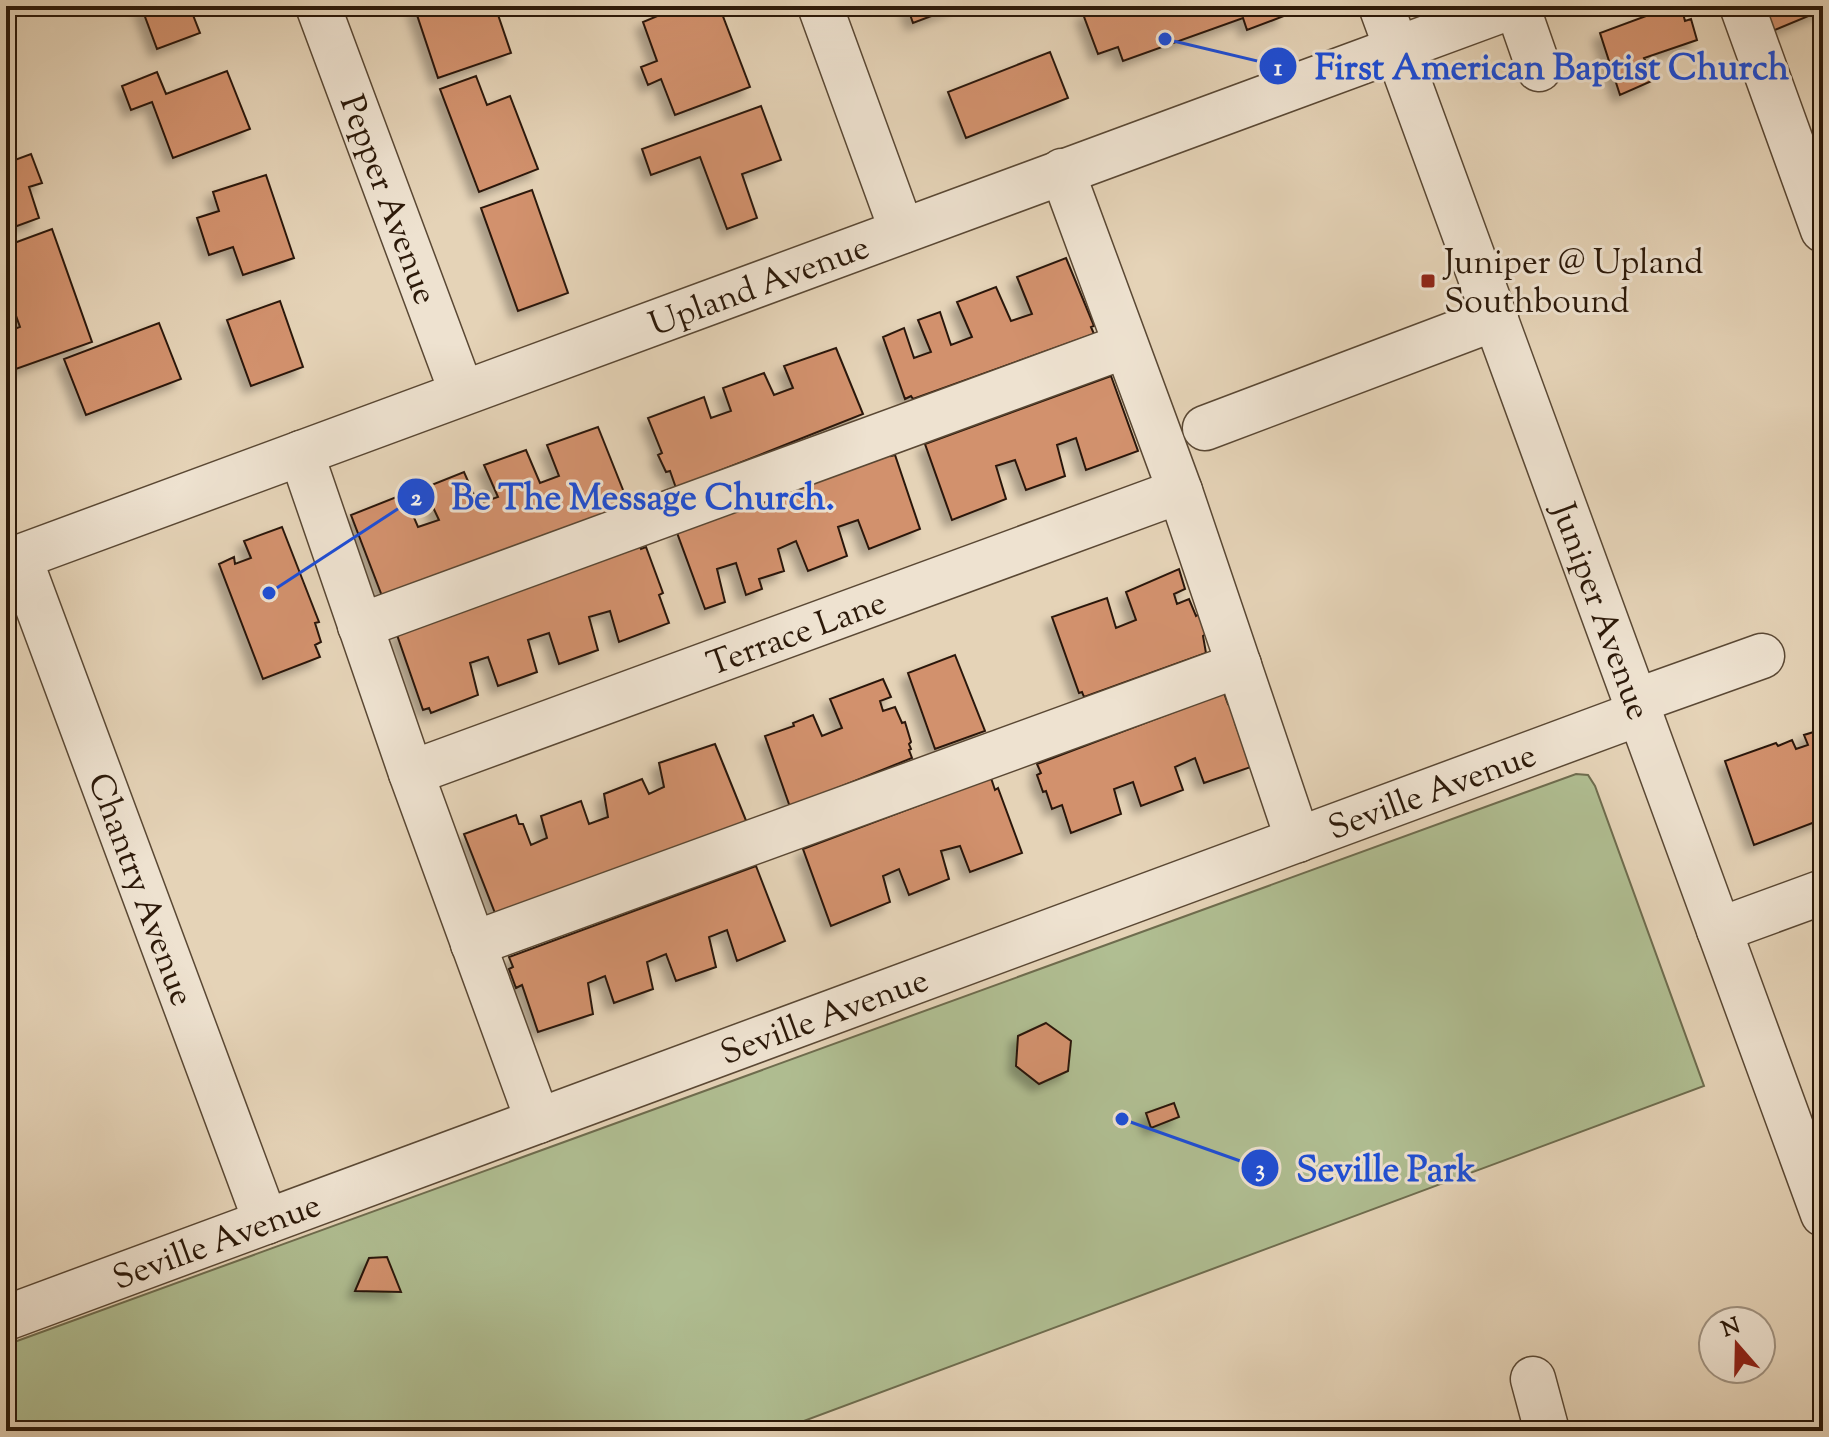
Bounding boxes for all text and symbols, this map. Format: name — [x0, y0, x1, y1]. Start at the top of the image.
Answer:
callout: First American Baptist Church — [1258, 36, 1805, 96]
text: First American Baptist Church — [1315, 44, 1789, 96]
text: 1 — [1274, 52, 1283, 86]
street label: Pepper Avenue — [325, 89, 448, 312]
street label: Upland Avenue — [643, 225, 877, 351]
place label: Juniper @ Upland Southbound — [1442, 240, 1703, 328]
marker: Juniper @ Upland Southbound — [1419, 272, 1437, 290]
callout: Be The Message Church. — [396, 467, 851, 527]
text: Be The Message Church. — [451, 474, 835, 526]
text: 2 — [410, 482, 422, 516]
street label: Juniper Avenue — [1536, 495, 1661, 727]
street label: Terrace Lane — [701, 580, 894, 690]
street label: Seville Avenue — [1322, 733, 1544, 854]
street label: Chantry Avenue — [73, 767, 205, 1013]
street label: Seville Avenue — [714, 958, 936, 1079]
callout: Seville Park — [1240, 1138, 1492, 1198]
text: Seville Park — [1296, 1146, 1476, 1198]
text: 3 — [1255, 1153, 1265, 1187]
street label: Seville Avenue — [106, 1183, 328, 1304]
north arrow — [1697, 1305, 1777, 1385]
text: N — [1717, 1311, 1745, 1347]

